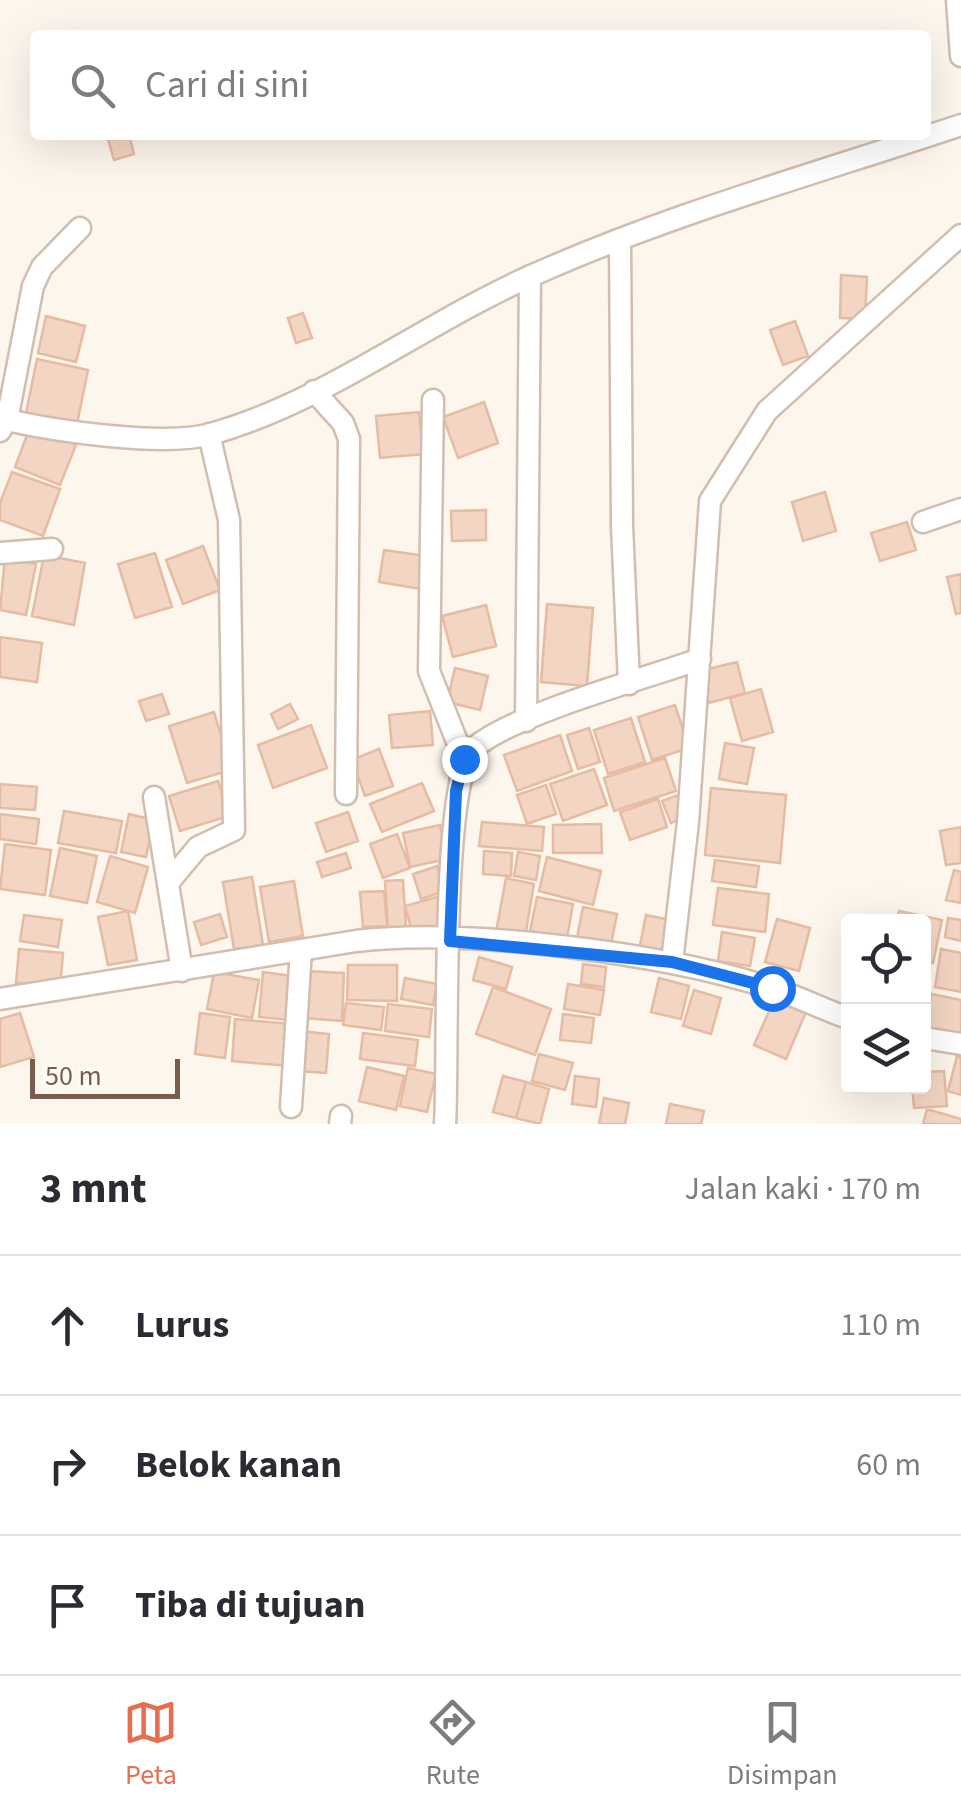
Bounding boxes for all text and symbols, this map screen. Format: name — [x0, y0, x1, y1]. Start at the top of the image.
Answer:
search box — [30, 30, 931, 140]
icon: search — [65, 58, 120, 113]
text: Cari di sini — [145, 58, 309, 112]
route end — [442, 737, 488, 783]
map controls — [841, 914, 931, 1094]
button: locate — [841, 914, 931, 1004]
route start — [750, 966, 796, 1012]
button: layers — [841, 1004, 931, 1094]
scale bar — [30, 1054, 180, 1098]
text: 50 m — [45, 1056, 102, 1096]
text: 3 mnt — [40, 1159, 147, 1219]
text: Jalan kaki · 170 m — [685, 1166, 921, 1212]
icon: ahead — [40, 1298, 95, 1353]
text: Lurus — [135, 1298, 229, 1352]
text: 110 m — [840, 1302, 921, 1348]
icon: right — [40, 1438, 95, 1493]
text: Belok kanan — [135, 1438, 342, 1492]
text: 60 m — [856, 1442, 921, 1488]
icon: arrive — [40, 1578, 95, 1633]
text: Tiba di tujuan — [135, 1578, 366, 1632]
tab: Peta — [123, 1695, 178, 1795]
tab: Rute — [425, 1695, 480, 1795]
tab: Disimpan — [727, 1695, 838, 1795]

